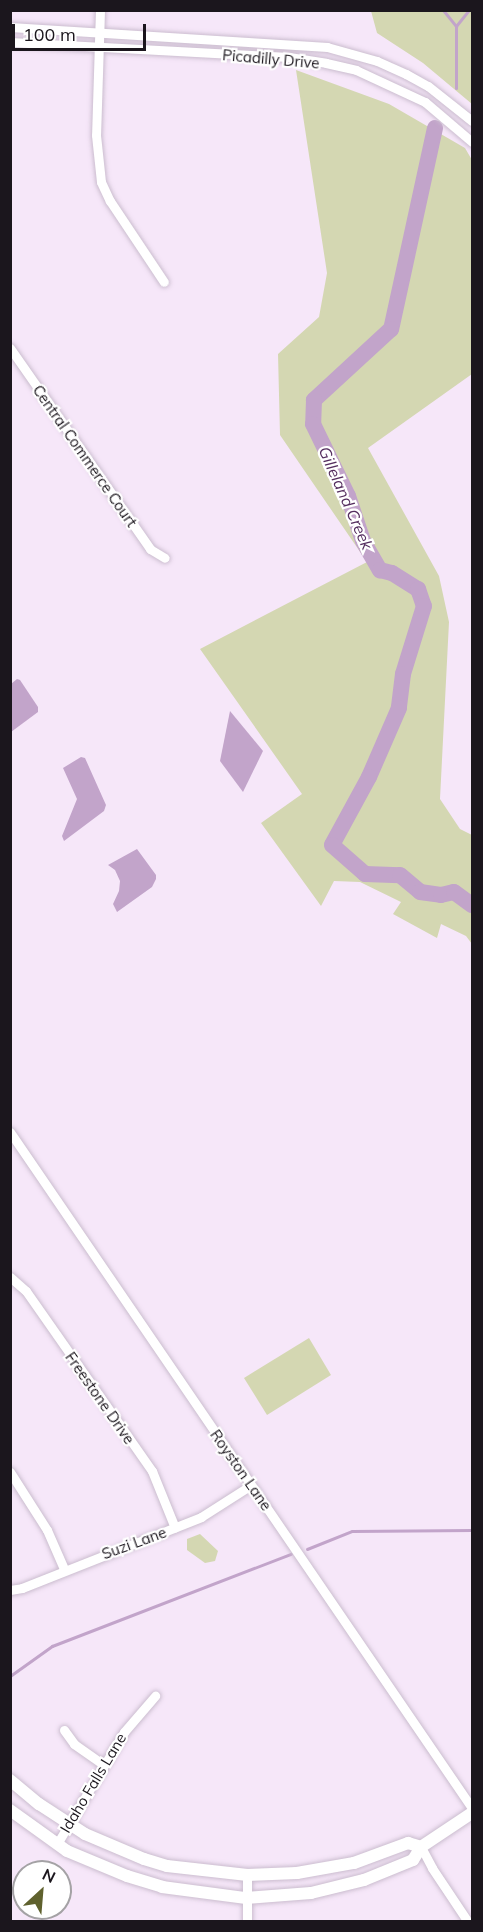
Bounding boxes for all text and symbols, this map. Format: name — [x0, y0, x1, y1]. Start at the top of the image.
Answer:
scale bar — [15, 12, 148, 50]
text: 100 m — [23, 23, 76, 46]
street label: Picadilly Drive — [222, 46, 320, 72]
street label: Central Commerce Court — [29, 381, 141, 531]
water label: Gilleland Creek — [315, 444, 377, 552]
street label: Freestone Drive — [62, 1349, 138, 1447]
street label: Royston Lane — [207, 1426, 275, 1514]
street label: Suzi Lane — [99, 1523, 169, 1563]
street label: Idaho Falls Lane — [56, 1730, 130, 1836]
north arrow — [12, 1860, 72, 1920]
text: N — [39, 1864, 59, 1887]

